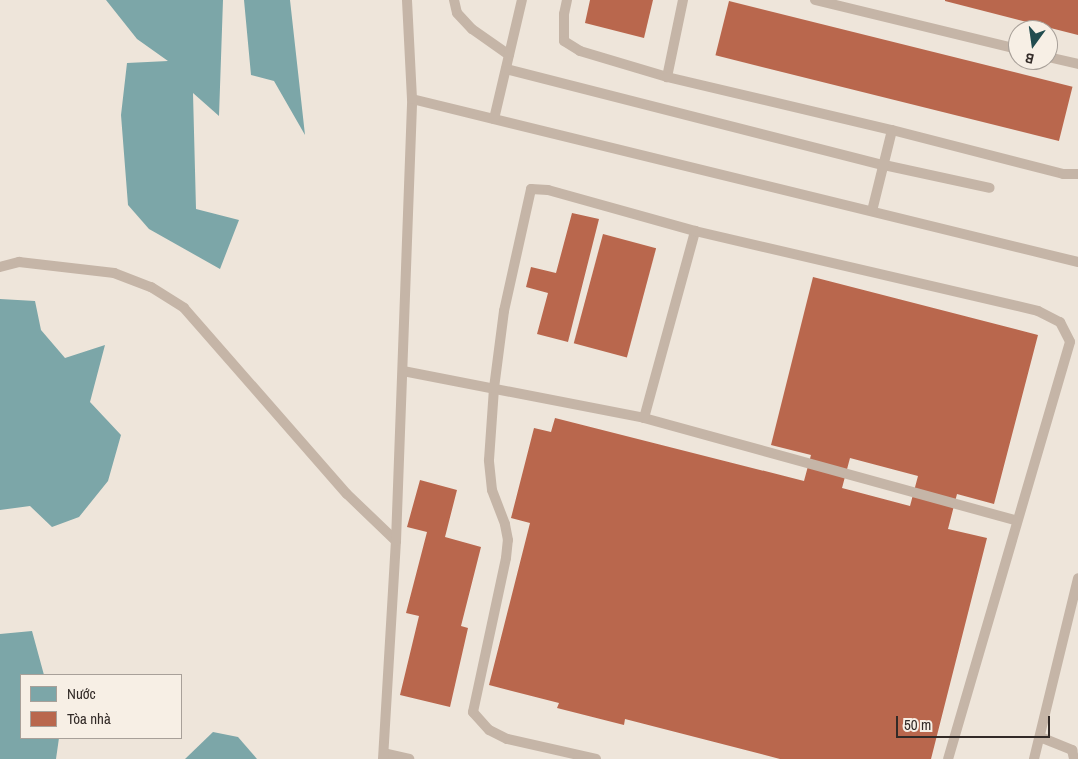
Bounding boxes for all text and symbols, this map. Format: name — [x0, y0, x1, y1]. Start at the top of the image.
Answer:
north arrow — [1008, 20, 1058, 70]
text: B — [1023, 49, 1036, 68]
legend — [20, 674, 182, 739]
text: Nước — [67, 683, 96, 704]
scale bar — [898, 706, 1052, 738]
text: Tòa nhà — [67, 708, 111, 729]
text: 50 m — [904, 714, 931, 735]

